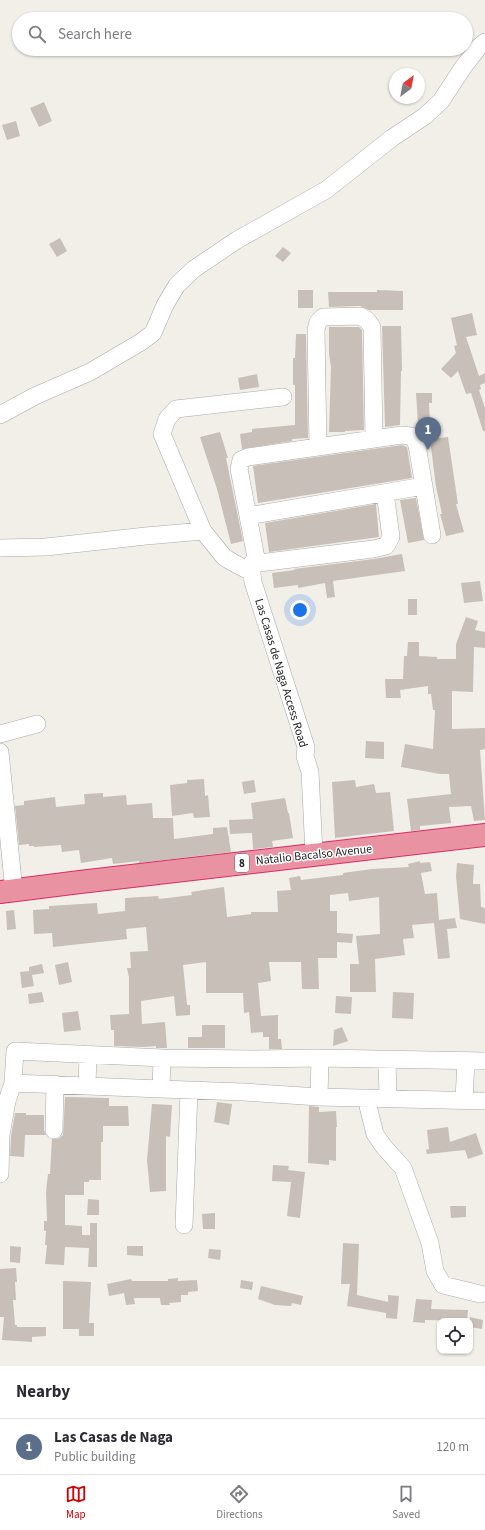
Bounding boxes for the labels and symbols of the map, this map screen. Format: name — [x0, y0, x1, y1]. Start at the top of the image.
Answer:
north arrow — [389, 68, 425, 104]
pin: 1 — [415, 417, 441, 450]
street label: Las Casas de Naga Access Road — [250, 596, 312, 750]
your location — [290, 600, 310, 620]
street label: Natalio Bacalso Avenue — [255, 840, 373, 870]
road number: 8 — [235, 854, 249, 872]

